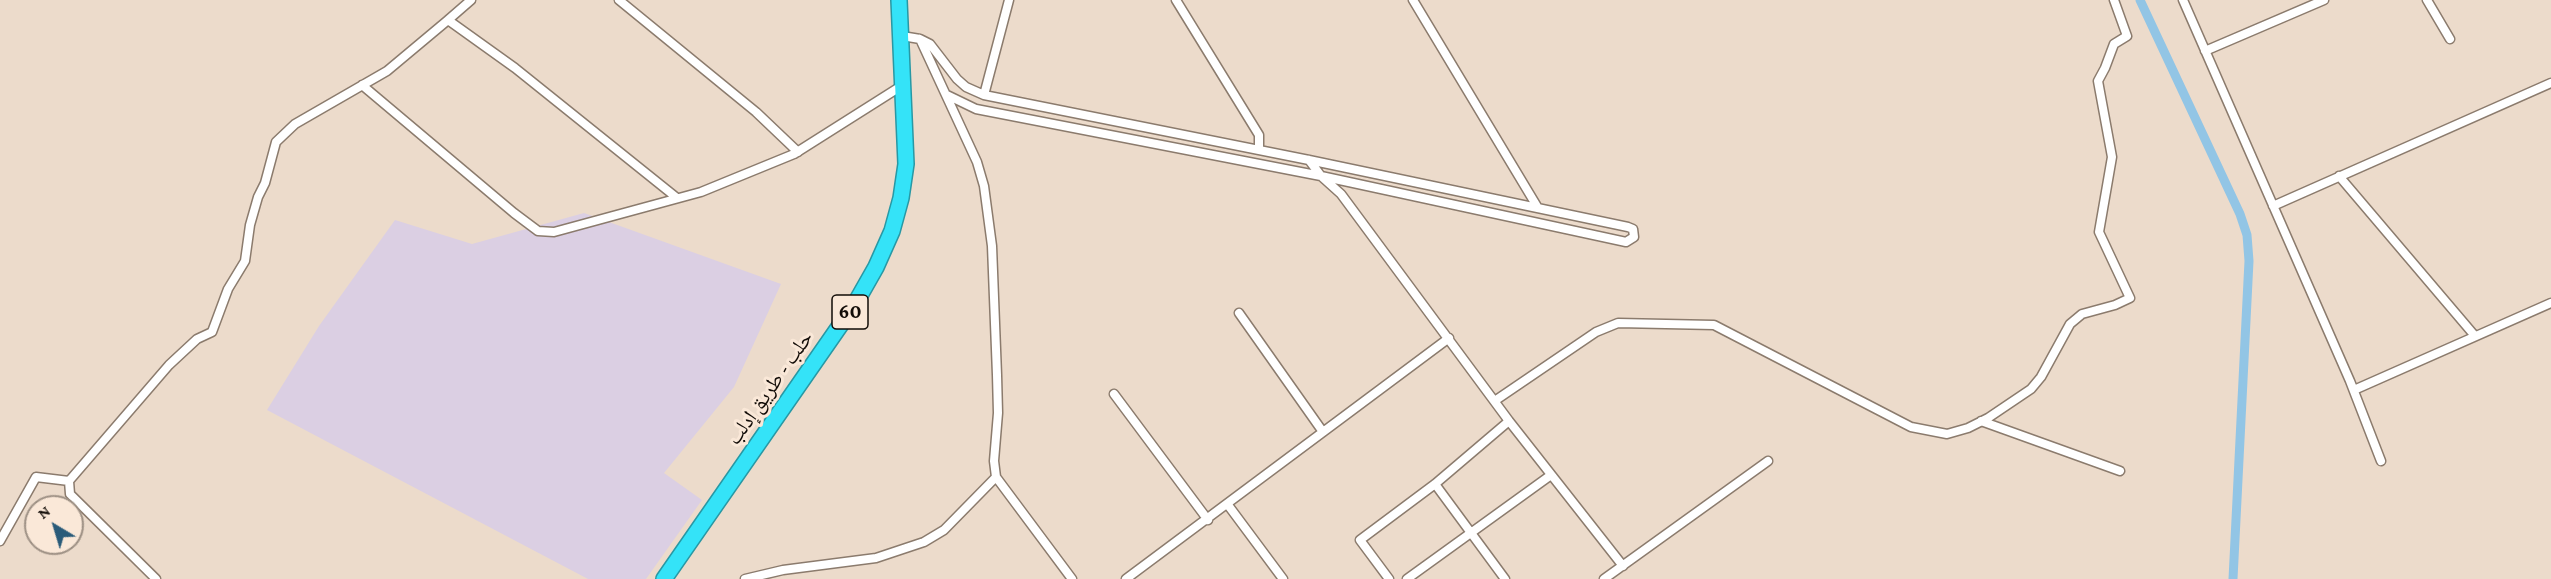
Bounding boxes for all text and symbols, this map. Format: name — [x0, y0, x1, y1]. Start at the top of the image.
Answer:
road number: 60 — [832, 295, 868, 329]
street label: حلب - طريق إدلب — [721, 326, 819, 450]
north arrow — [24, 495, 84, 555]
text: N — [34, 502, 53, 522]

